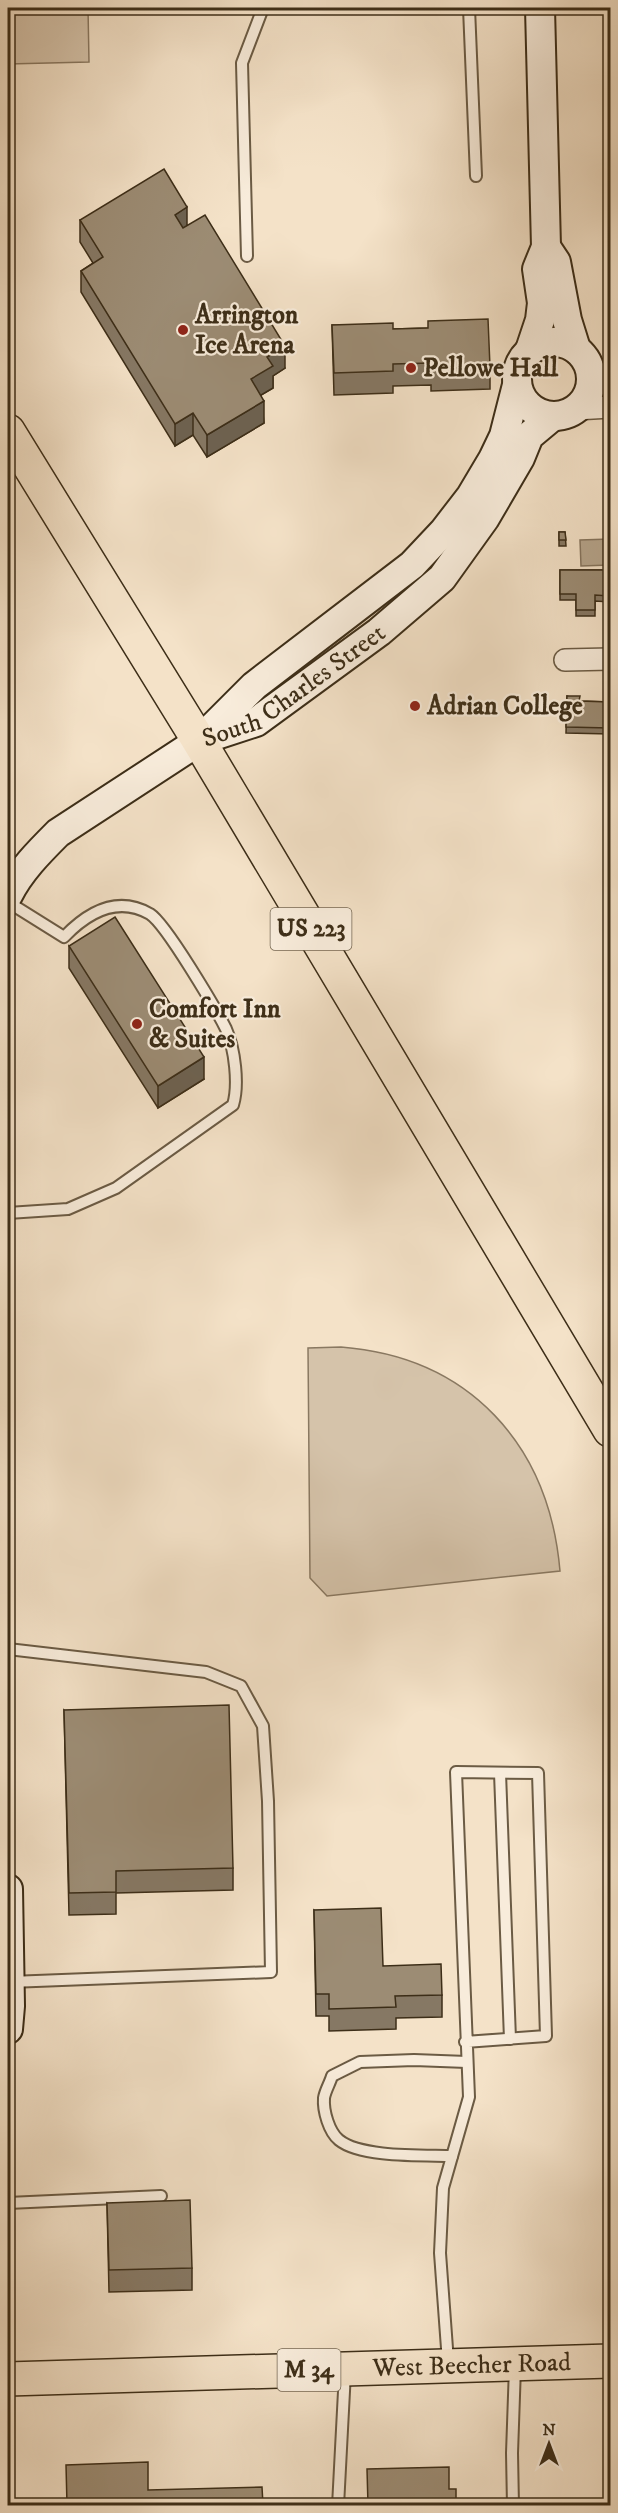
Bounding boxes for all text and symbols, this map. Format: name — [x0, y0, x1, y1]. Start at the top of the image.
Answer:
place label: Arrington Ice Arena — [194, 299, 299, 362]
marker: Arrington Ice Arena — [176, 323, 190, 337]
place label: Pellowe Hall — [423, 352, 559, 385]
marker: Pellowe Hall — [404, 361, 418, 375]
street label: South Charles Street — [198, 616, 392, 755]
place label: Adrian College — [426, 690, 583, 723]
marker: Adrian College — [408, 699, 422, 713]
road number: US 223 — [270, 908, 352, 950]
place label: Comfort Inn & Suites — [149, 993, 281, 1056]
marker: Comfort Inn & Suites — [130, 1017, 144, 1031]
street label: West Beecher Road — [371, 2346, 572, 2385]
road number: M 34 — [278, 2349, 340, 2391]
north arrow — [519, 2414, 579, 2474]
text: N — [542, 2420, 556, 2440]

